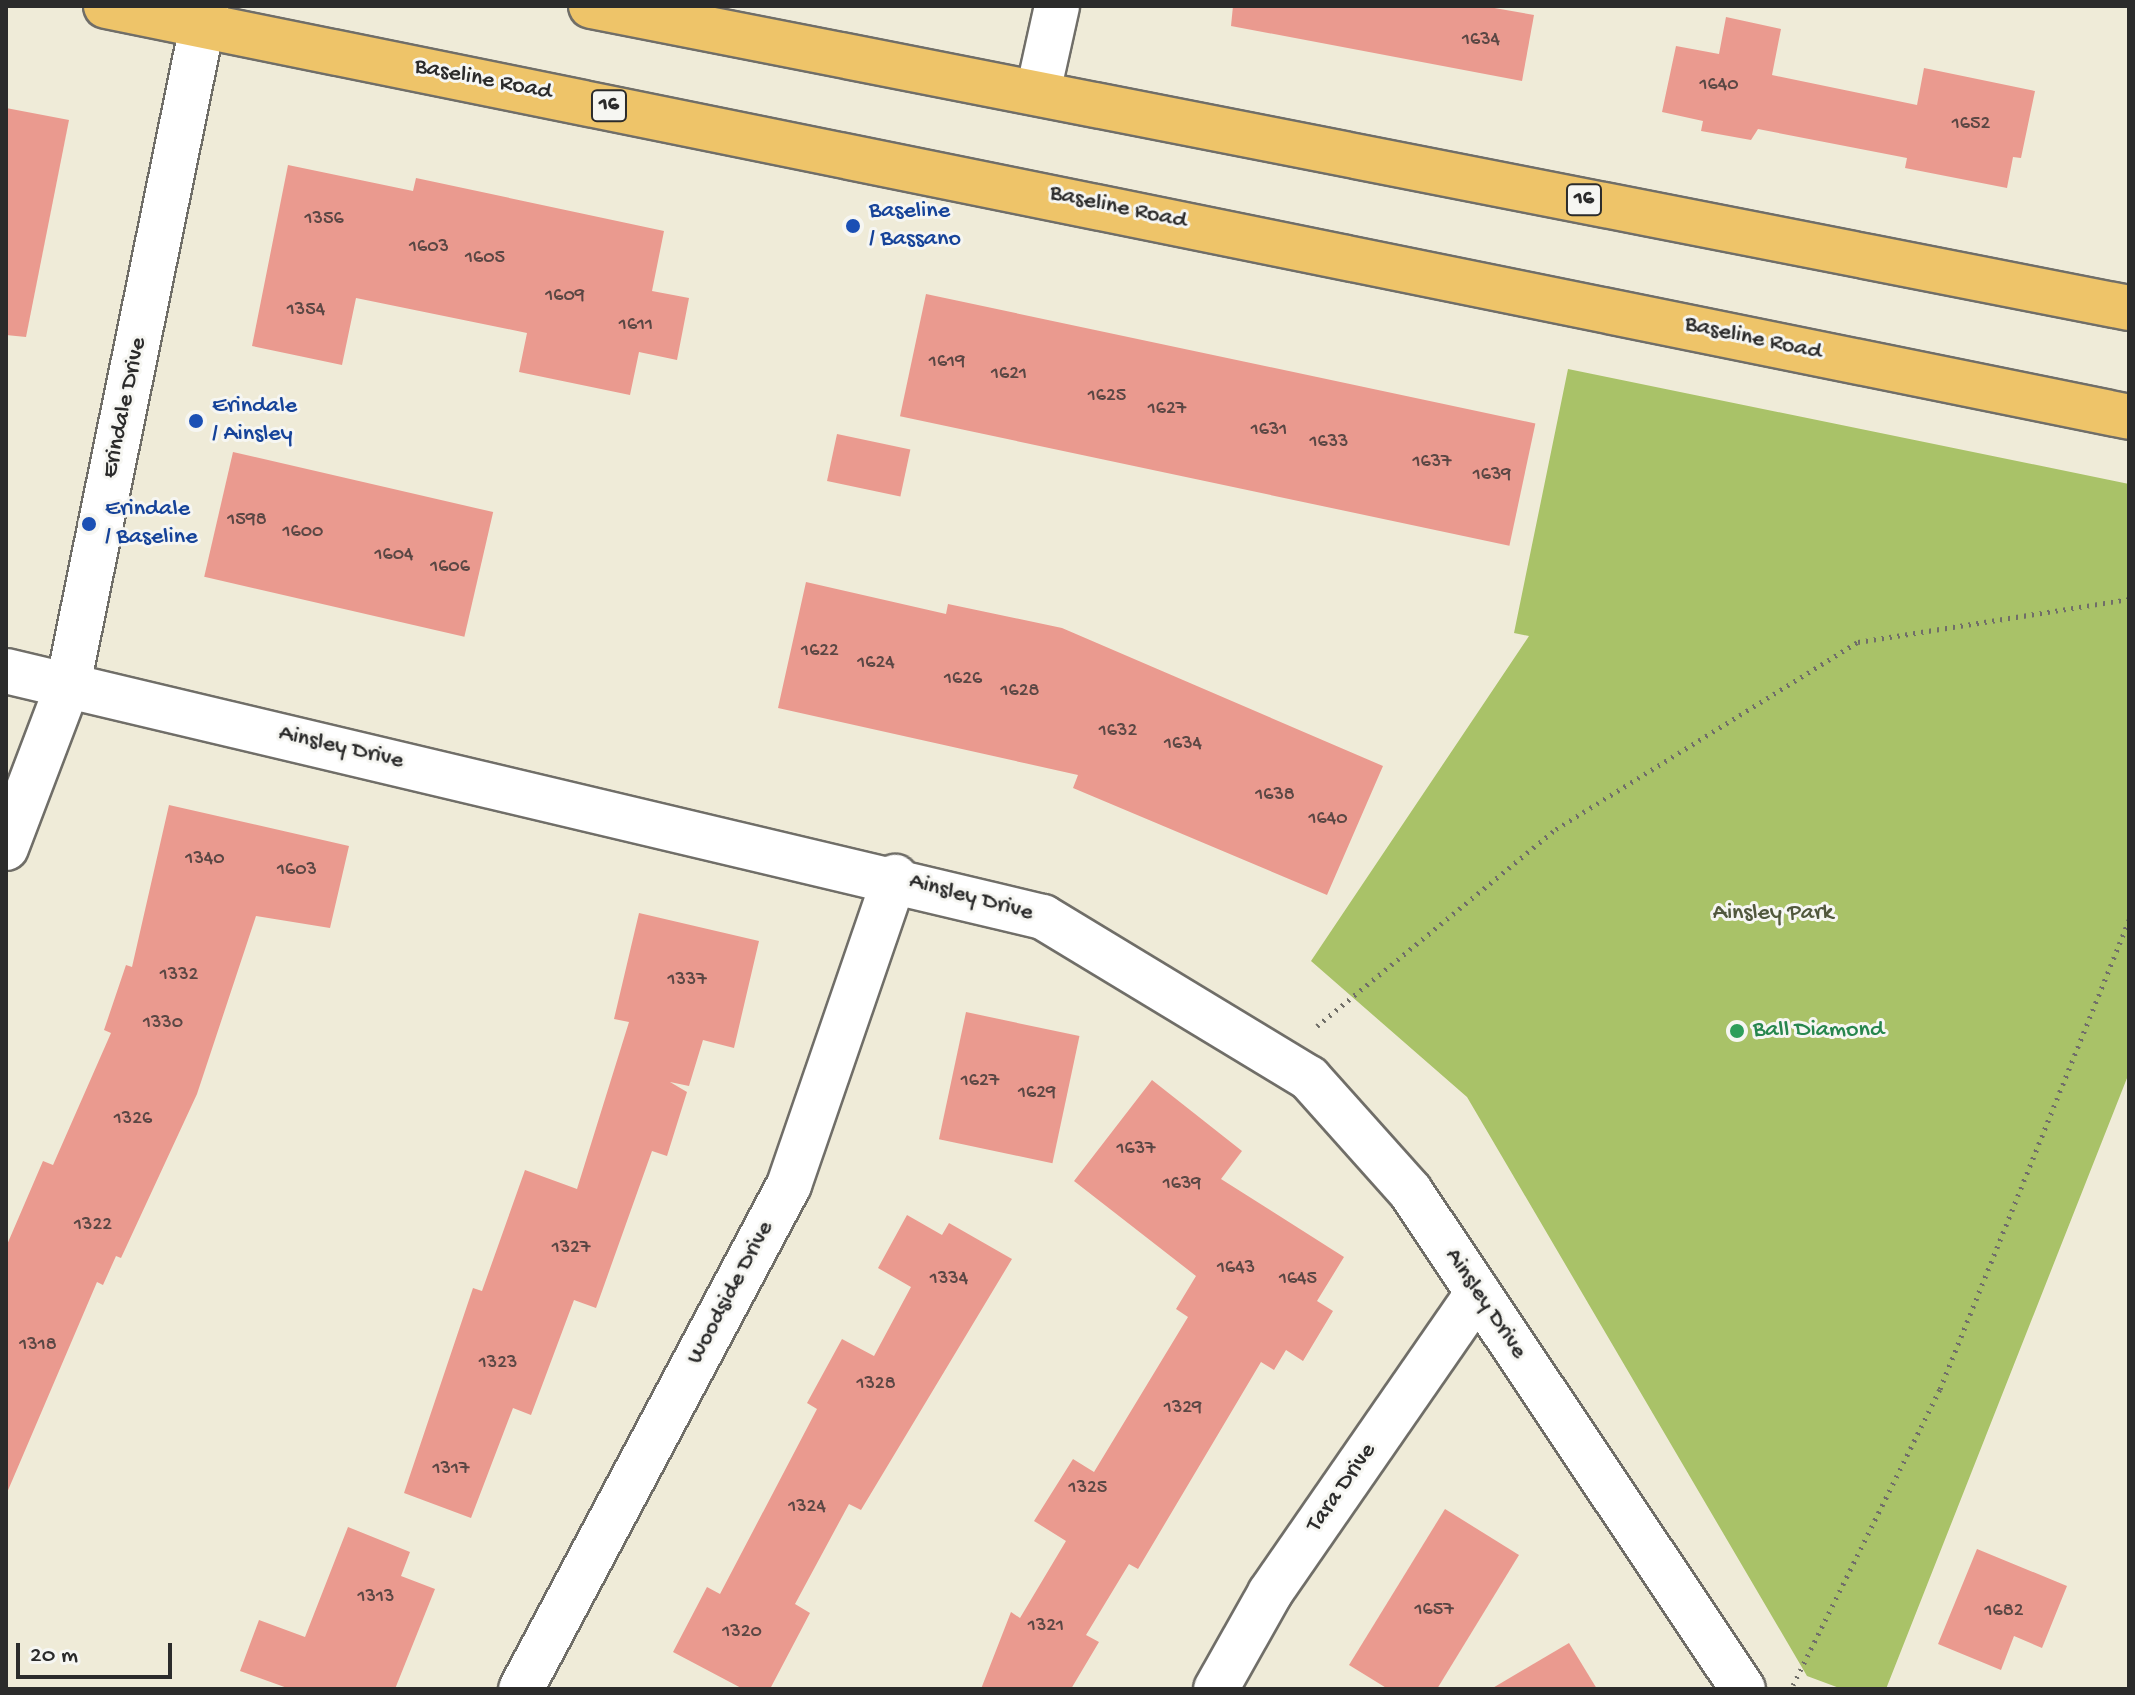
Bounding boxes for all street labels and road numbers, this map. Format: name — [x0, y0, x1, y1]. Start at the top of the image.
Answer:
street label: Baseline Road — [412, 53, 554, 107]
road number: 16 — [589, 88, 629, 124]
street label: Baseline Road — [1047, 179, 1189, 237]
road number: 16 — [1564, 182, 1604, 218]
street label: Baseline Road — [1682, 310, 1824, 368]
street label: Erindale Drive — [96, 335, 154, 481]
street label: Ainsley Drive — [276, 720, 406, 776]
street label: Ainsley Drive — [906, 868, 1036, 928]
street label: Woodside Drive — [681, 1217, 781, 1369]
street label: Ainsley Drive — [1438, 1243, 1532, 1365]
street label: Tara Drive — [1301, 1438, 1383, 1538]

